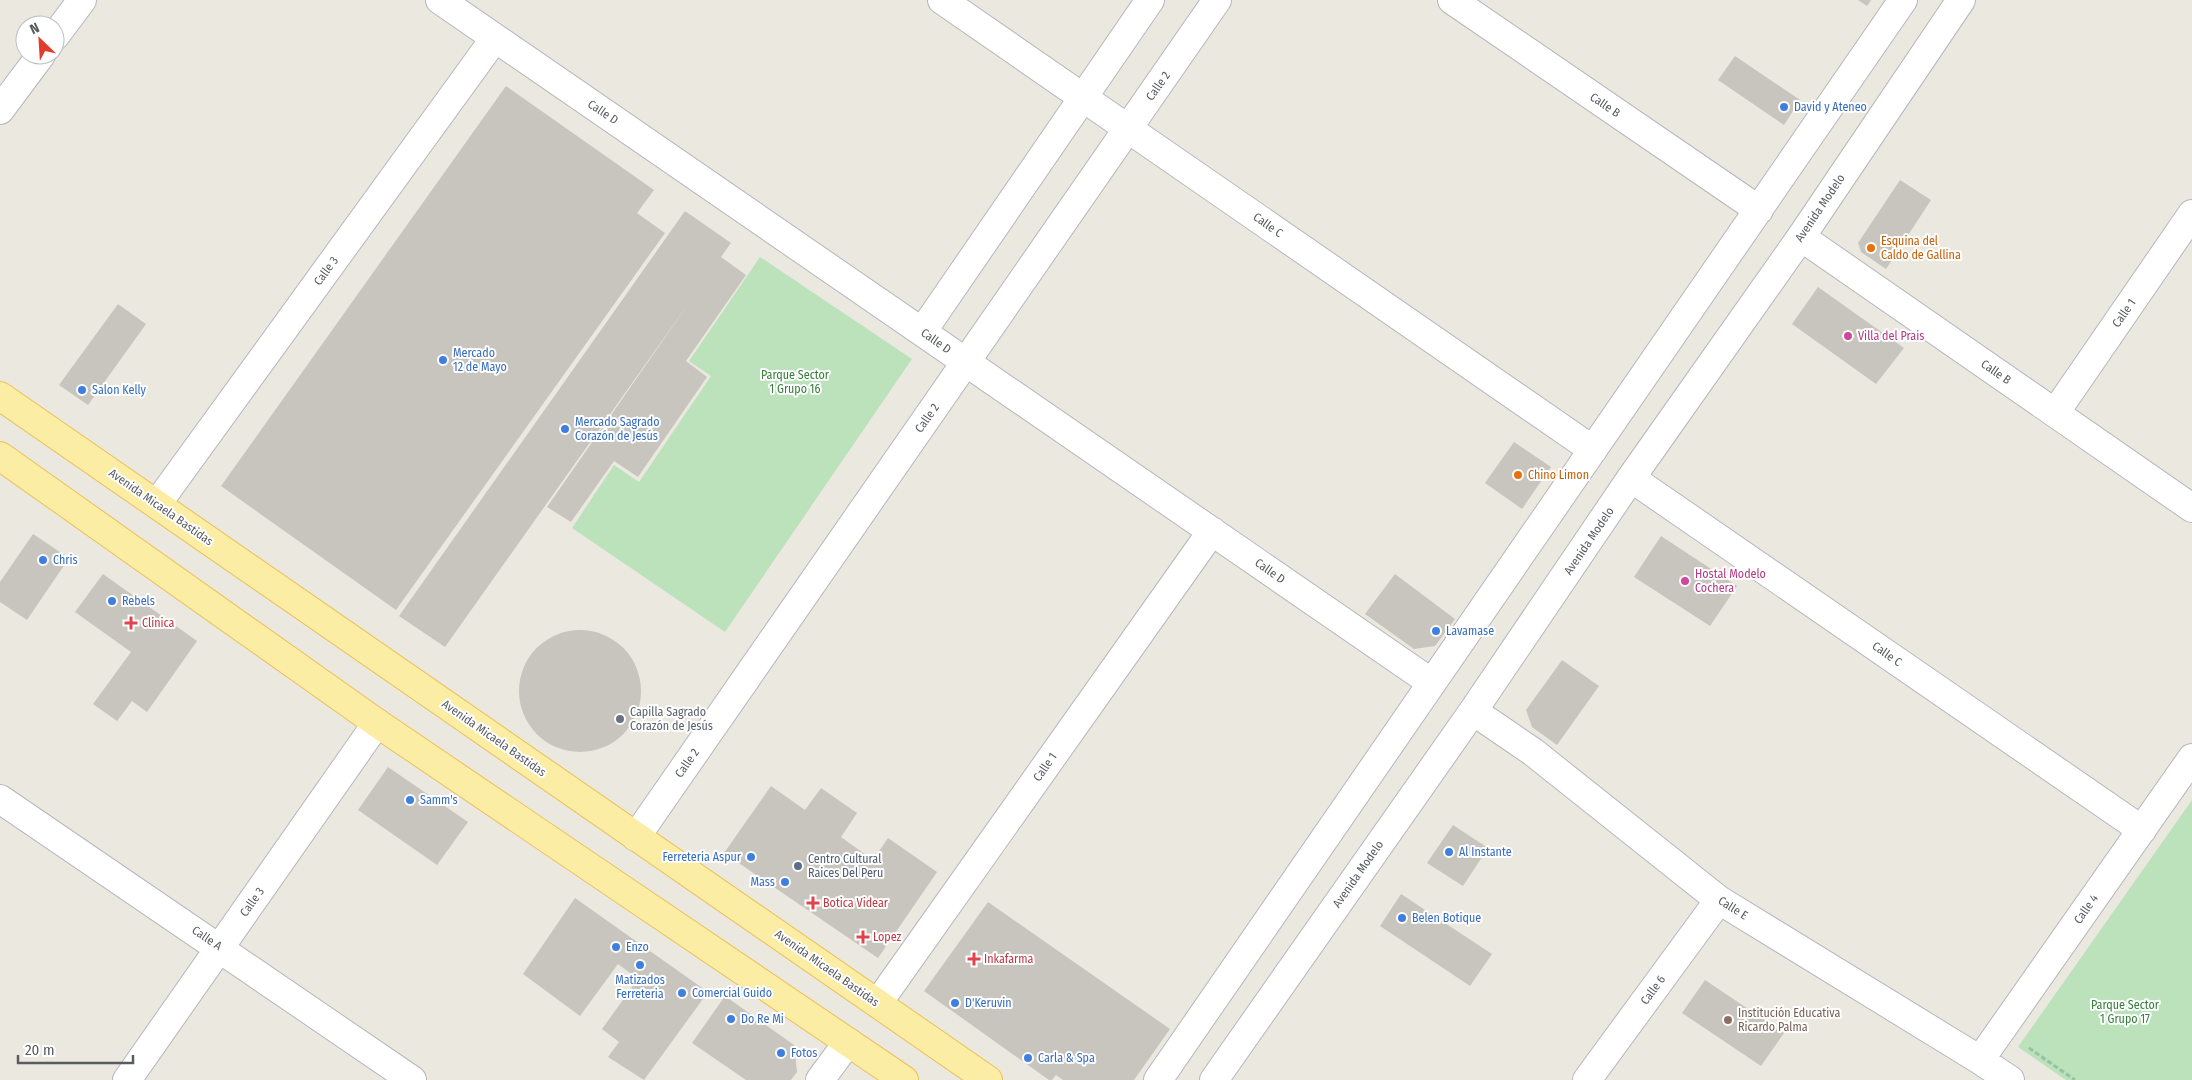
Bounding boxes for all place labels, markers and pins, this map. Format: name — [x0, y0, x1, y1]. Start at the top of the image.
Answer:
place label: David y Ateneo — [1794, 100, 1867, 114]
marker: David y Ateneo — [1778, 101, 1790, 113]
place label: Esquina del Caldo de Gallina — [1881, 234, 1961, 262]
marker: Esquina del Caldo de Gallina — [1865, 242, 1877, 254]
place label: Villa del Prais — [1858, 329, 1924, 343]
marker: Villa del Prais — [1842, 330, 1854, 342]
place label: Mercado 12 de Mayo — [453, 346, 507, 374]
marker: Mercado 12 de Mayo — [437, 354, 449, 366]
place label: Salon Kelly — [92, 383, 147, 397]
marker: Salon Kelly — [76, 384, 88, 396]
place label: Mercado Sagrado Corazón de Jesús — [575, 415, 660, 443]
marker: Mercado Sagrado Corazón de Jesús — [559, 423, 571, 435]
place label: Chino Limon — [1528, 468, 1589, 482]
marker: Chino Limon — [1512, 469, 1524, 481]
place label: Chris — [53, 553, 78, 567]
marker: Chris — [37, 554, 49, 566]
place label: Hostal Modelo Cochera — [1695, 567, 1766, 595]
marker: Hostal Modelo Cochera — [1679, 575, 1691, 587]
place label: Rebels — [122, 594, 155, 608]
marker: Rebels — [106, 595, 118, 607]
marker: Clinica — [124, 616, 138, 630]
place label: Clinica — [142, 616, 175, 630]
place label: Lavamase — [1446, 624, 1494, 638]
marker: Lavamase — [1430, 625, 1442, 637]
place label: Capilla Sagrado Corazón de Jesús — [630, 705, 713, 733]
marker: Capilla Sagrado Corazón de Jesús — [614, 713, 626, 725]
place label: Samm's — [420, 793, 458, 807]
marker: Samm's — [404, 794, 416, 806]
place label: Al Instante — [1459, 845, 1512, 859]
marker: Al Instante — [1443, 846, 1455, 858]
place label: Ferreteria Aspur — [662, 850, 742, 864]
marker: Ferreteria Aspur — [745, 851, 757, 863]
place label: Centro Cultural Raices Del Peru — [808, 852, 883, 880]
marker: Centro Cultural Raices Del Peru — [792, 860, 804, 872]
place label: Mass — [751, 875, 775, 889]
marker: Mass — [779, 876, 791, 888]
place label: Botica Videar — [823, 896, 889, 910]
marker: Botica Videar — [807, 897, 819, 909]
place label: Belen Botique — [1412, 911, 1481, 925]
marker: Belen Botique — [1396, 912, 1408, 924]
place label: Lopez — [873, 930, 902, 944]
marker: Lopez — [857, 931, 869, 943]
place label: Enzo — [626, 940, 649, 954]
marker: Enzo — [610, 941, 622, 953]
place label: Inkafarma — [984, 952, 1033, 966]
marker: Inkafarma — [968, 953, 980, 965]
marker: Matizados Ferreteria — [634, 959, 646, 971]
place label: Matizados Ferreteria — [615, 973, 665, 1001]
place label: Comercial Guido — [692, 986, 772, 1000]
marker: Comercial Guido — [676, 987, 688, 999]
place label: D'Keruvin — [965, 996, 1012, 1010]
marker: D'Keruvin — [949, 997, 961, 1009]
place label: Institución Educativa Ricardo Palma — [1738, 1006, 1840, 1034]
place label: Do Re Mi — [741, 1012, 784, 1026]
marker: Do Re Mi — [725, 1013, 737, 1025]
marker: Institución Educativa Ricardo Palma — [1722, 1014, 1734, 1026]
place label: Fotos — [791, 1046, 817, 1060]
marker: Fotos — [775, 1047, 787, 1059]
place label: Carla & Spa — [1038, 1051, 1095, 1065]
marker: Carla & Spa — [1022, 1052, 1034, 1064]

